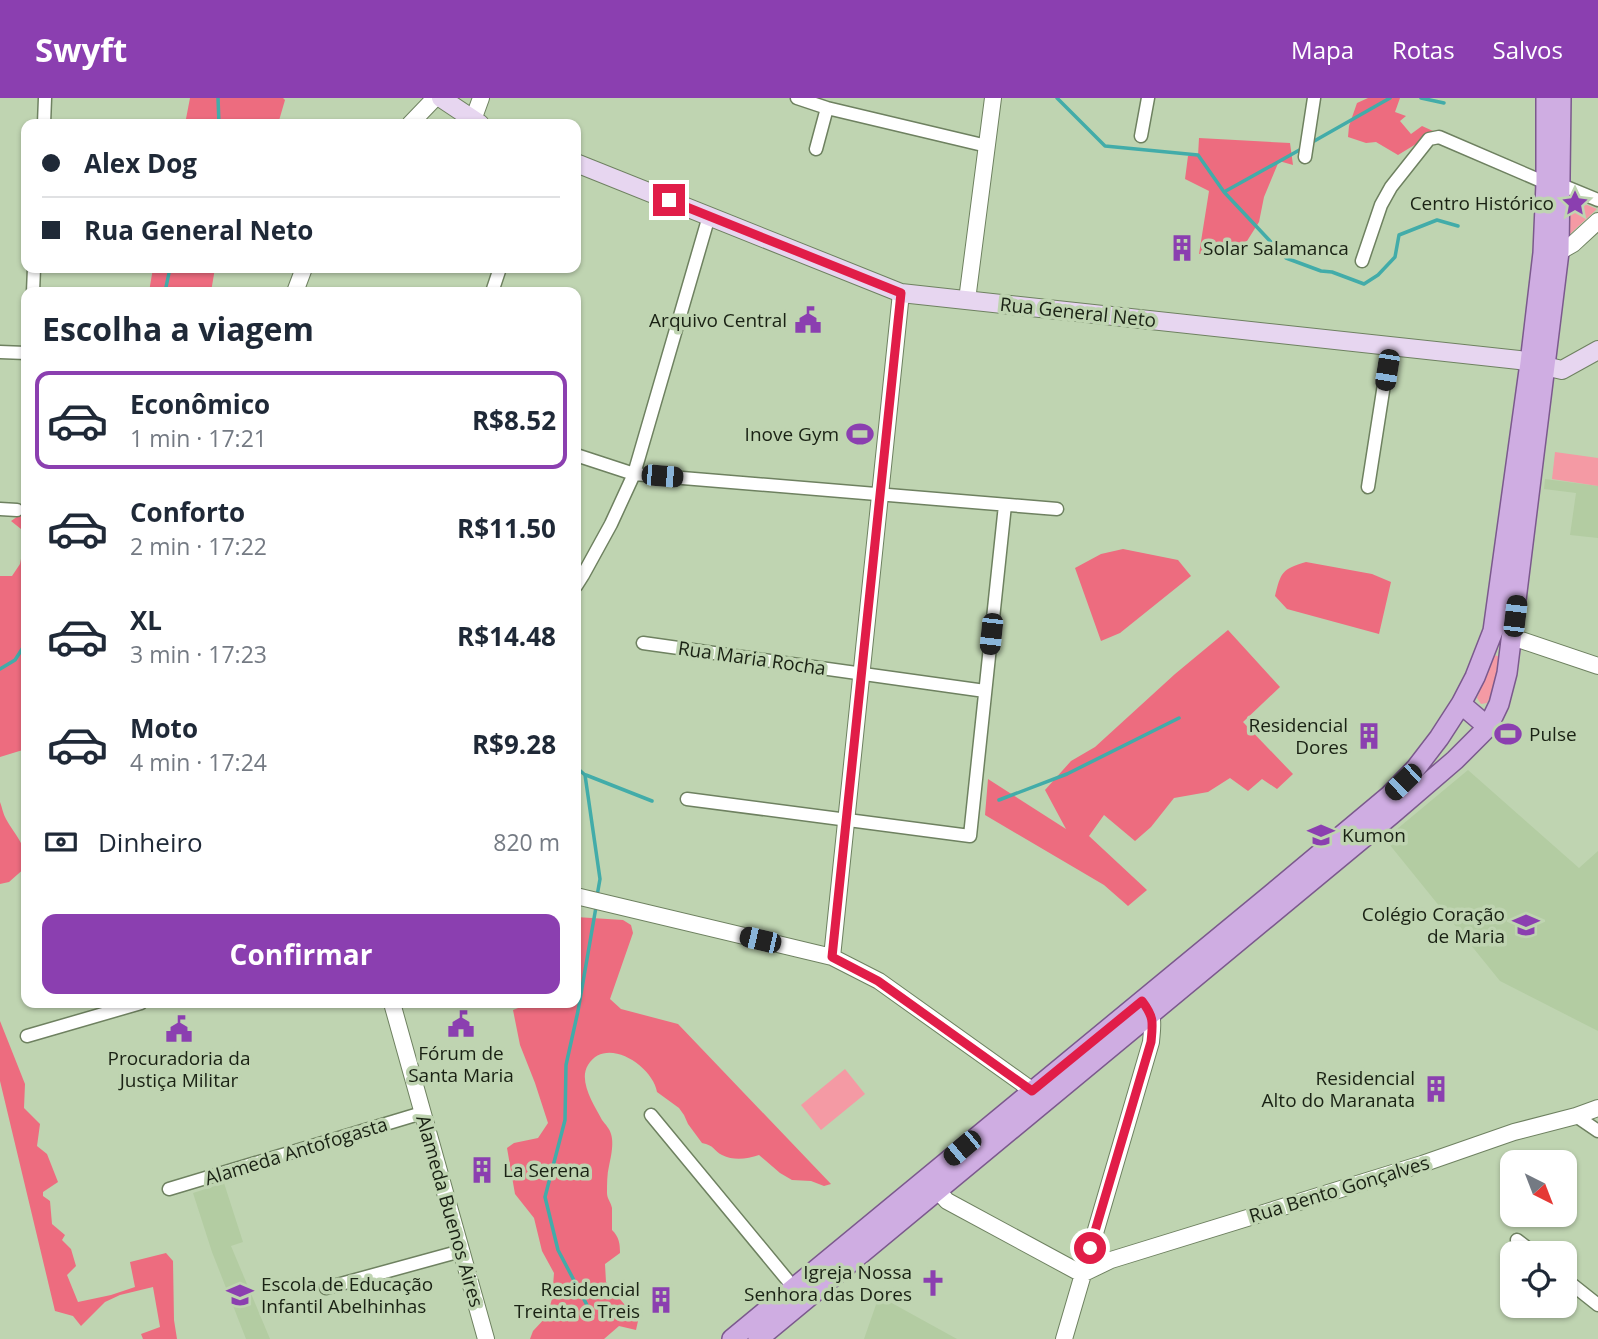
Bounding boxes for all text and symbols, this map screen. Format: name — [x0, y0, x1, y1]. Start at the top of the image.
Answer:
text: Swyft — [35, 27, 127, 72]
text: Mapa — [1291, 33, 1354, 66]
text: Rotas — [1392, 33, 1455, 66]
text: Salvos — [1493, 33, 1563, 66]
text: Alex Dog — [84, 145, 197, 181]
route end — [653, 184, 685, 216]
place icon: Centro Histórico — [1560, 188, 1590, 218]
place label: Centro Histórico — [1410, 190, 1554, 216]
text: Rua General Neto — [84, 212, 313, 248]
building icon: Solar Salamanca — [1167, 233, 1197, 263]
place label: Solar Salamanca — [1203, 235, 1349, 261]
street label: Rua General Neto — [999, 291, 1157, 333]
public building icon: Arquivo Central — [793, 305, 823, 335]
text: Escolha a viagem — [42, 307, 314, 350]
place label: Arquivo Central — [649, 307, 787, 333]
car — [1374, 348, 1401, 392]
text: Econômico — [130, 386, 270, 422]
icon: car — [46, 389, 109, 452]
text: R$8.52 — [472, 402, 556, 438]
sports icon: Inove Gym — [845, 419, 875, 449]
place label: Inove Gym — [745, 421, 839, 447]
text: 1 min · 17:21 — [130, 422, 267, 454]
car — [641, 464, 684, 488]
text: Conforto — [130, 494, 245, 530]
icon: car — [46, 497, 109, 560]
text: R$11.50 — [457, 510, 556, 546]
text: 2 min · 17:22 — [130, 530, 267, 562]
car — [1503, 594, 1528, 638]
text: XL — [130, 602, 162, 638]
icon: car — [46, 605, 109, 668]
car — [979, 612, 1004, 656]
text: R$14.48 — [457, 618, 556, 654]
street label: Rua Maria Rocha — [676, 635, 828, 681]
text: 3 min · 17:23 — [130, 638, 267, 670]
text: Moto — [130, 710, 198, 746]
place label: Residencial Dores — [1249, 712, 1348, 760]
icon: car — [46, 713, 109, 776]
sports icon: Pulse — [1493, 719, 1523, 749]
building icon: Residencial Dores — [1354, 721, 1384, 751]
place label: Pulse — [1529, 721, 1577, 747]
text: R$9.28 — [472, 726, 556, 762]
text: 4 min · 17:24 — [130, 746, 267, 778]
car — [1381, 760, 1426, 804]
school or university icon: Kumon — [1306, 820, 1336, 850]
place label: Kumon — [1342, 822, 1406, 848]
icon: cash — [42, 823, 80, 861]
text: Dinheiro — [98, 824, 203, 860]
text: 820 m — [493, 826, 560, 858]
place label: Colégio Coração de Maria — [1362, 901, 1505, 949]
school or university icon: Colégio Coração de Maria — [1511, 910, 1541, 940]
button: Confirmar — [42, 914, 560, 994]
car — [738, 925, 783, 955]
public building icon: Fórum de Santa Maria — [446, 1009, 476, 1039]
public building icon: Procuradoria da Justiça Militar — [164, 1014, 194, 1044]
place label: Fórum de Santa Maria — [408, 1040, 514, 1088]
place label: Procuradoria da Justiça Militar — [108, 1045, 251, 1093]
place label: Residencial Alto do Maranata — [1262, 1065, 1415, 1113]
building icon: Residencial Alto do Maranata — [1421, 1074, 1451, 1104]
street label: Alameda Antofogasta — [201, 1111, 391, 1191]
street label: Alameda Buenos Aires — [410, 1112, 490, 1310]
car — [940, 1126, 985, 1170]
street label: Rua Bento Gonçalves — [1246, 1149, 1432, 1229]
north arrow — [1500, 1150, 1577, 1227]
map controls — [1500, 1150, 1577, 1318]
building icon: La Serena — [467, 1155, 497, 1185]
place label: La Serena — [503, 1157, 590, 1183]
route start — [1074, 1232, 1106, 1264]
button: locate — [1500, 1241, 1577, 1318]
place label: Igreja Nossa Senhora das Dores — [744, 1259, 912, 1307]
church icon: Igreja Nossa Senhora das Dores — [918, 1268, 948, 1298]
place label: Escola de Educação Infantil Abelhinhas — [261, 1271, 433, 1319]
place label: Residencial Treinta e Treis — [514, 1276, 640, 1324]
school or university icon: Escola de Educação Infantil Abelhinhas — [225, 1280, 255, 1310]
building icon: Residencial Treinta e Treis — [646, 1285, 676, 1315]

